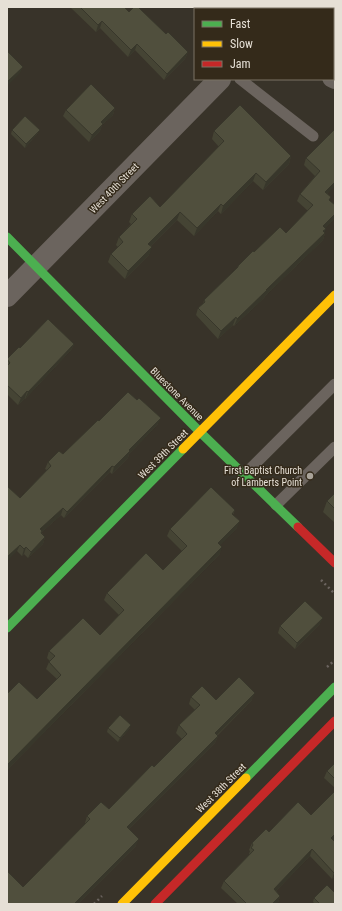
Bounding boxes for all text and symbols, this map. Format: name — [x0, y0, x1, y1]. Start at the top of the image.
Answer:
legend — [194, 8, 334, 80]
text: Fast — [230, 17, 251, 31]
text: Slow — [230, 37, 253, 51]
text: Jam — [230, 57, 251, 71]
street label: West 40th Street — [87, 161, 141, 215]
street label: Bluestone Avenue — [148, 365, 206, 423]
street label: West 39th Street — [136, 427, 190, 481]
place label: First Baptist Church of Lamberts Point — [224, 465, 302, 488]
marker: First Baptist Church of Lamberts Point — [305, 471, 315, 481]
street label: West 38th Street — [194, 761, 248, 815]

